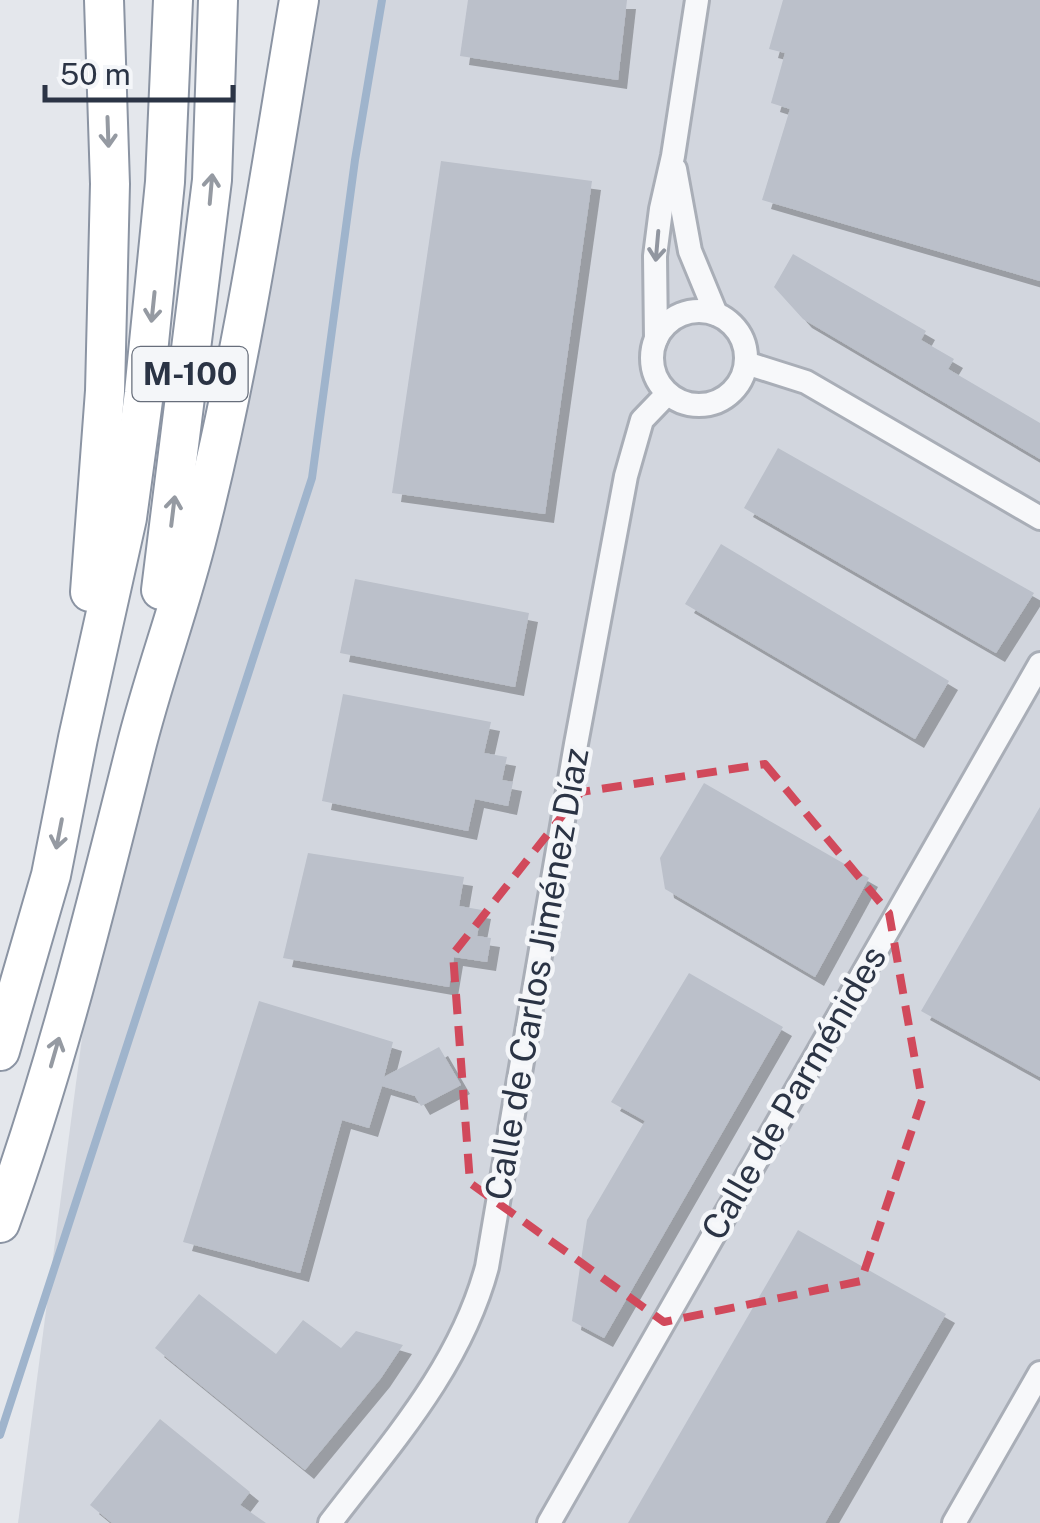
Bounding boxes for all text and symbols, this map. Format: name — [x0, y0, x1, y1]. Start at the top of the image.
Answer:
scale bar — [45, 40, 232, 102]
text: 50 m — [60, 56, 131, 92]
one-way arrow — [99, 116, 118, 148]
one-way arrow — [202, 173, 221, 205]
one-way arrow — [647, 230, 666, 262]
one-way arrow — [143, 290, 162, 322]
road number: M-100 — [132, 347, 248, 401]
one-way arrow — [165, 496, 183, 528]
street label: Calle de Carlos Jiménez Díaz — [477, 745, 596, 1203]
one-way arrow — [49, 817, 68, 850]
street label: Calle de Parménides — [693, 939, 894, 1247]
one-way arrow — [47, 1037, 65, 1068]

